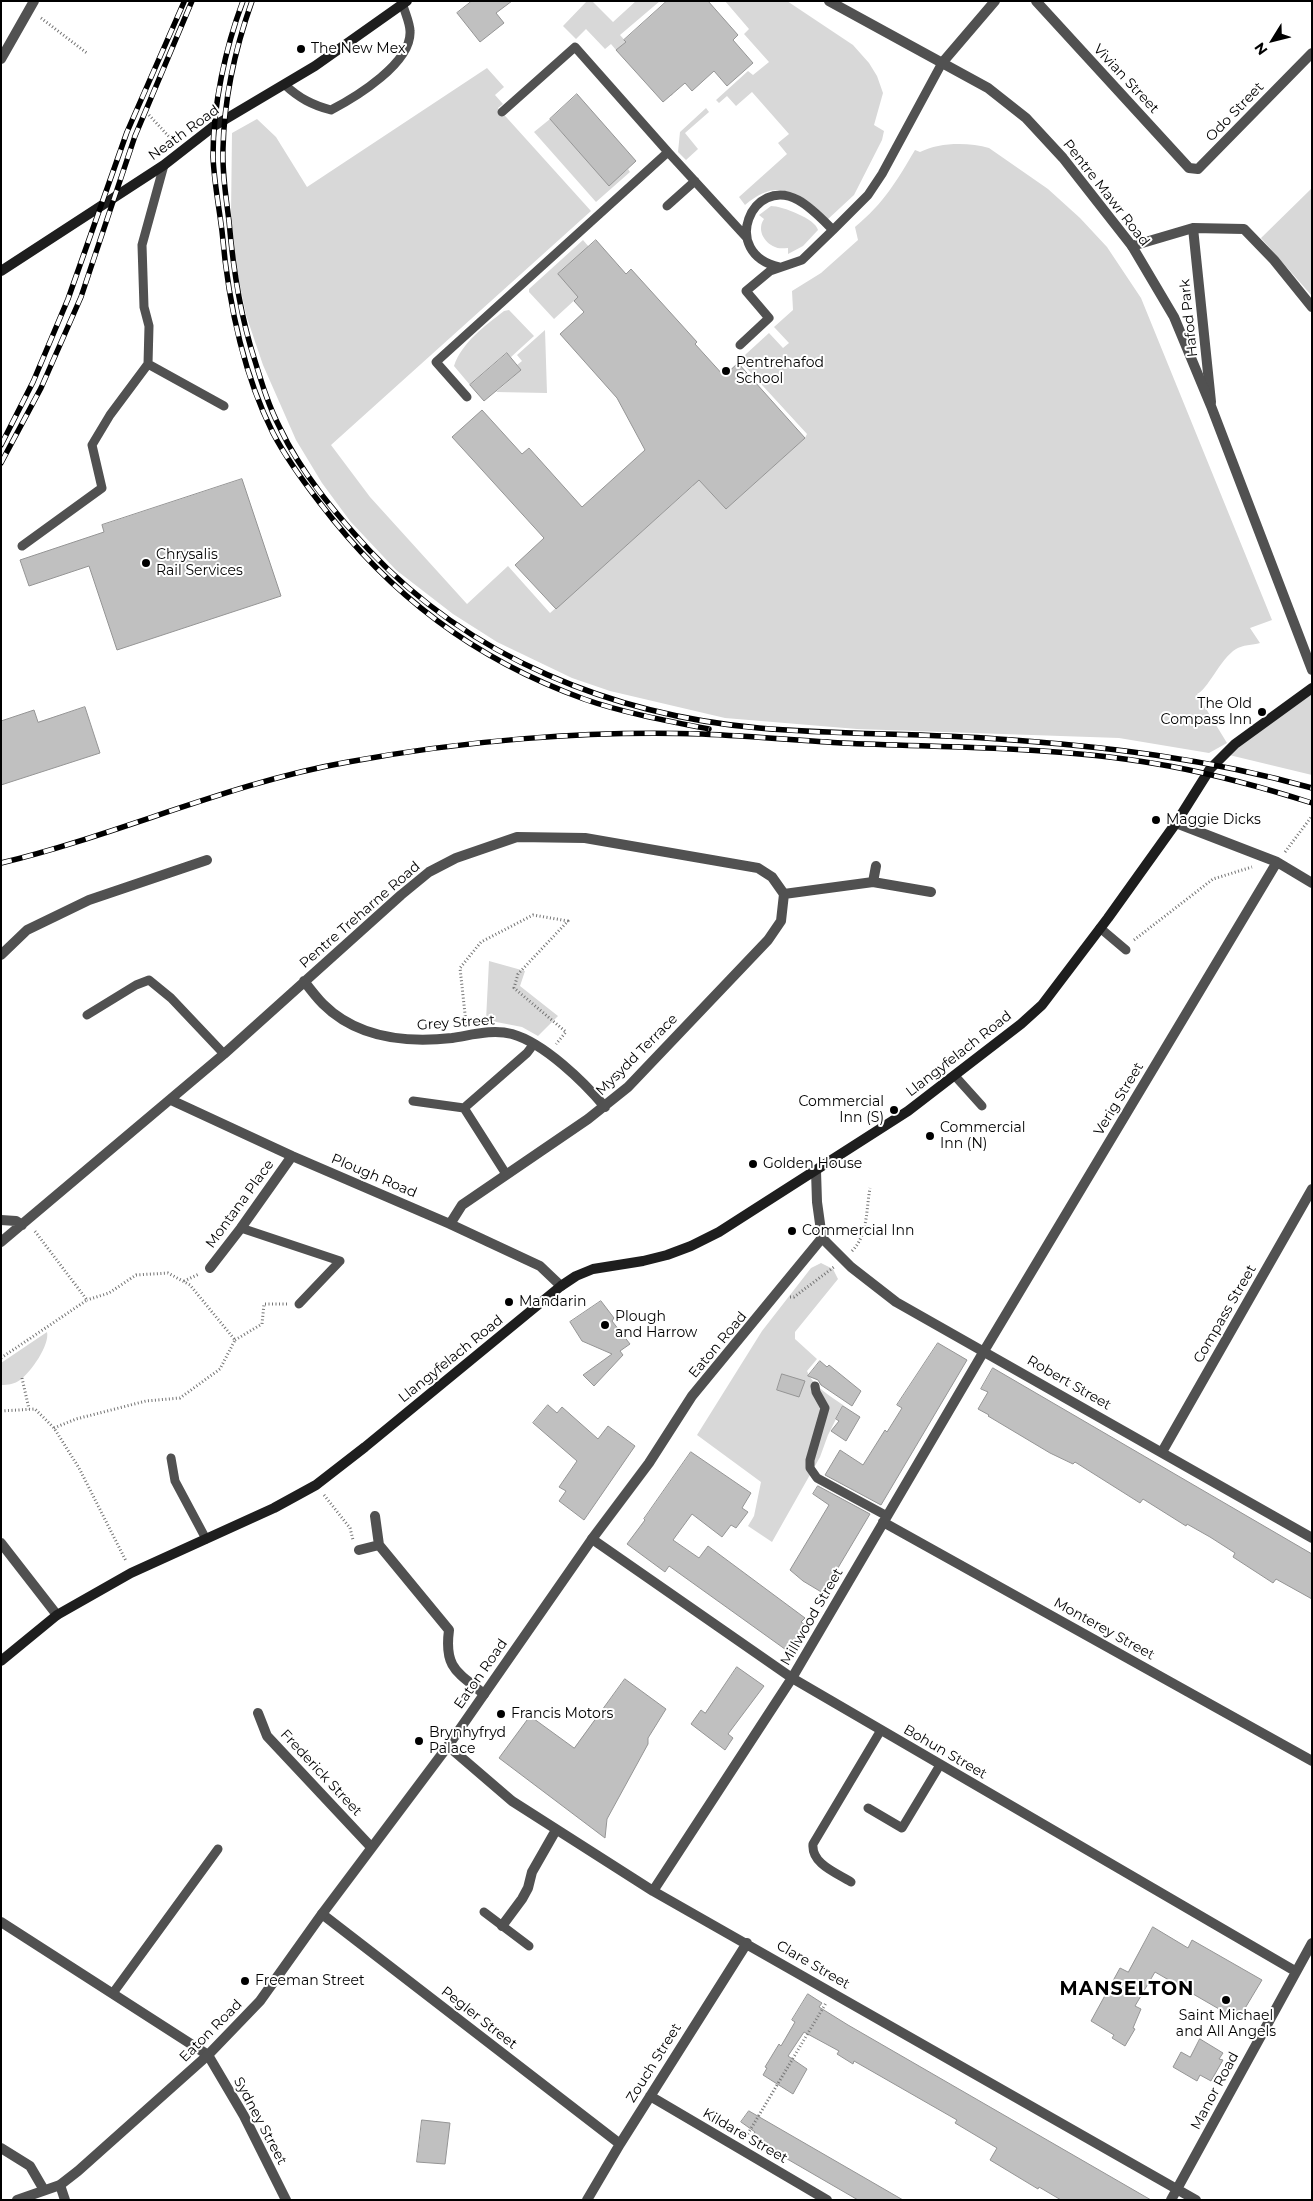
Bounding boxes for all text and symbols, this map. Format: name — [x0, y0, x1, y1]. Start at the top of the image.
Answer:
north arrow — [1248, 15, 1298, 65]
text: N — [1250, 39, 1271, 59]
place label: The New Mex — [311, 41, 405, 57]
street label: Vivian Street — [1090, 41, 1162, 117]
marker: The New Mex — [295, 43, 307, 55]
street label: Odo Street — [1203, 79, 1267, 145]
street label: Neath Road — [145, 102, 223, 164]
street label: Pentre Mawr Road — [1059, 136, 1153, 250]
street label: Hafod Park — [1177, 278, 1201, 358]
place label: Pentrehafod School — [736, 355, 824, 388]
marker: Pentrehafod School — [720, 365, 732, 377]
place label: Chrysalis Rail Services — [156, 547, 243, 580]
marker: Chrysalis Rail Services — [140, 557, 152, 569]
place label: The Old Compass Inn — [1161, 696, 1252, 729]
marker: The Old Compass Inn — [1256, 706, 1268, 718]
place label: Maggie Dicks — [1166, 812, 1261, 828]
marker: Maggie Dicks — [1150, 814, 1162, 826]
street label: Pentre Treharne Road — [296, 858, 424, 972]
street label: Llangyfelach Road — [903, 1008, 1015, 1100]
street label: Mysydd Terrace — [593, 1011, 681, 1099]
street label: Grey Street — [416, 1012, 496, 1034]
street label: Verig Street — [1091, 1059, 1147, 1139]
place label: Commercial Inn (S) — [798, 1094, 884, 1126]
marker: Commercial Inn (S) — [888, 1104, 900, 1116]
place label: Commercial Inn (N) — [940, 1120, 1026, 1152]
marker: Commercial Inn (N) — [924, 1130, 936, 1142]
street label: Plough Road — [329, 1150, 419, 1202]
place label: Golden House — [763, 1156, 862, 1172]
street label: Montana Place — [202, 1157, 278, 1251]
marker: Golden House — [747, 1158, 759, 1170]
place label: Commercial Inn — [802, 1223, 914, 1239]
marker: Commercial Inn — [786, 1225, 798, 1237]
street label: Compass Street — [1190, 1262, 1260, 1366]
place label: Mandarin — [519, 1294, 587, 1310]
marker: Mandarin — [503, 1296, 515, 1308]
street label: Eaton Road — [685, 1308, 751, 1382]
place label: Plough and Harrow — [615, 1309, 697, 1341]
street label: Llangyfelach Road — [395, 1312, 507, 1406]
marker: Plough and Harrow — [599, 1319, 611, 1331]
street label: Robert Street — [1024, 1352, 1114, 1414]
street label: Millwood Street — [777, 1565, 847, 1669]
street label: Monterey Street — [1051, 1594, 1157, 1664]
street label: Eaton Road — [451, 1636, 511, 1712]
place label: Francis Motors — [511, 1706, 613, 1722]
marker: Francis Motors — [495, 1708, 507, 1720]
street label: Bohun Street — [900, 1721, 990, 1783]
place label: Brynhyfryd Palace — [429, 1725, 506, 1758]
street label: Frederick Street — [277, 1726, 365, 1820]
marker: Brynhyfryd Palace — [413, 1735, 425, 1747]
street label: Clare Street — [773, 1937, 853, 1993]
place label: Freeman Street — [255, 1973, 365, 1989]
marker: Freeman Street — [239, 1975, 251, 1987]
district label: MANSELTON — [1058, 1978, 1196, 2000]
street label: Pegler Street — [438, 1983, 520, 2053]
marker: Saint Michael and All Angels — [1220, 1994, 1232, 2006]
street label: Eaton Road — [176, 1996, 246, 2066]
place label: Saint Michael and All Angels — [1176, 2008, 1276, 2040]
street label: Zouch Street — [623, 2020, 685, 2106]
street label: Manor Road — [1187, 2049, 1243, 2133]
street label: Sydney Street — [230, 2074, 290, 2168]
street label: Kildare Street — [700, 2105, 790, 2167]

